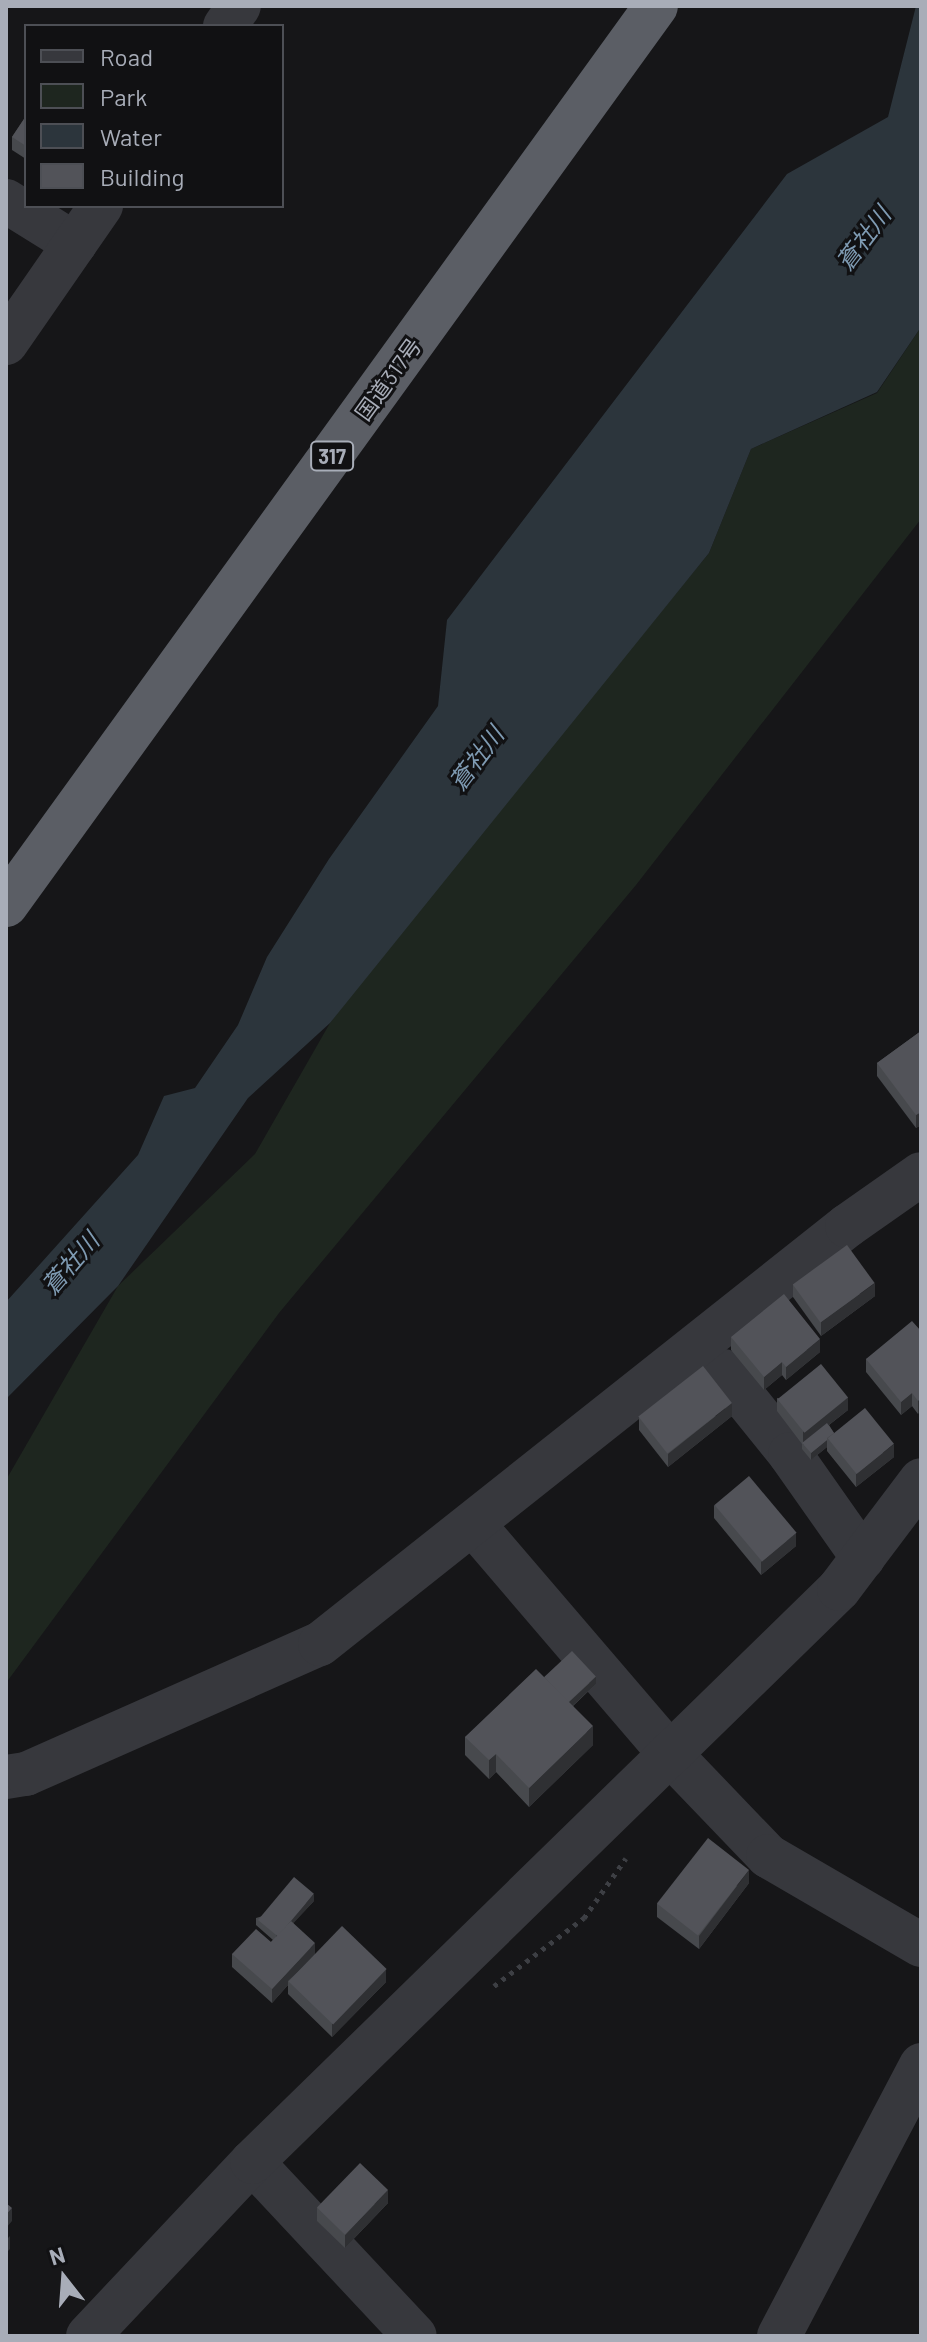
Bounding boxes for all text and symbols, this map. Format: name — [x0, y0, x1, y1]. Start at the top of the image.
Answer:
legend — [24, 24, 284, 208]
text: Road — [100, 42, 153, 71]
text: Park — [100, 82, 147, 111]
text: Water — [100, 122, 162, 151]
text: Building — [100, 162, 184, 191]
water label: 蒼社川 — [830, 201, 896, 275]
street label: 国道317号 — [349, 333, 427, 425]
road number: 317 — [310, 440, 354, 472]
water label: 蒼社川 — [443, 721, 509, 795]
water label: 蒼社川 — [36, 1226, 104, 1300]
north arrow — [24, 2238, 104, 2318]
text: N — [46, 2240, 68, 2270]

